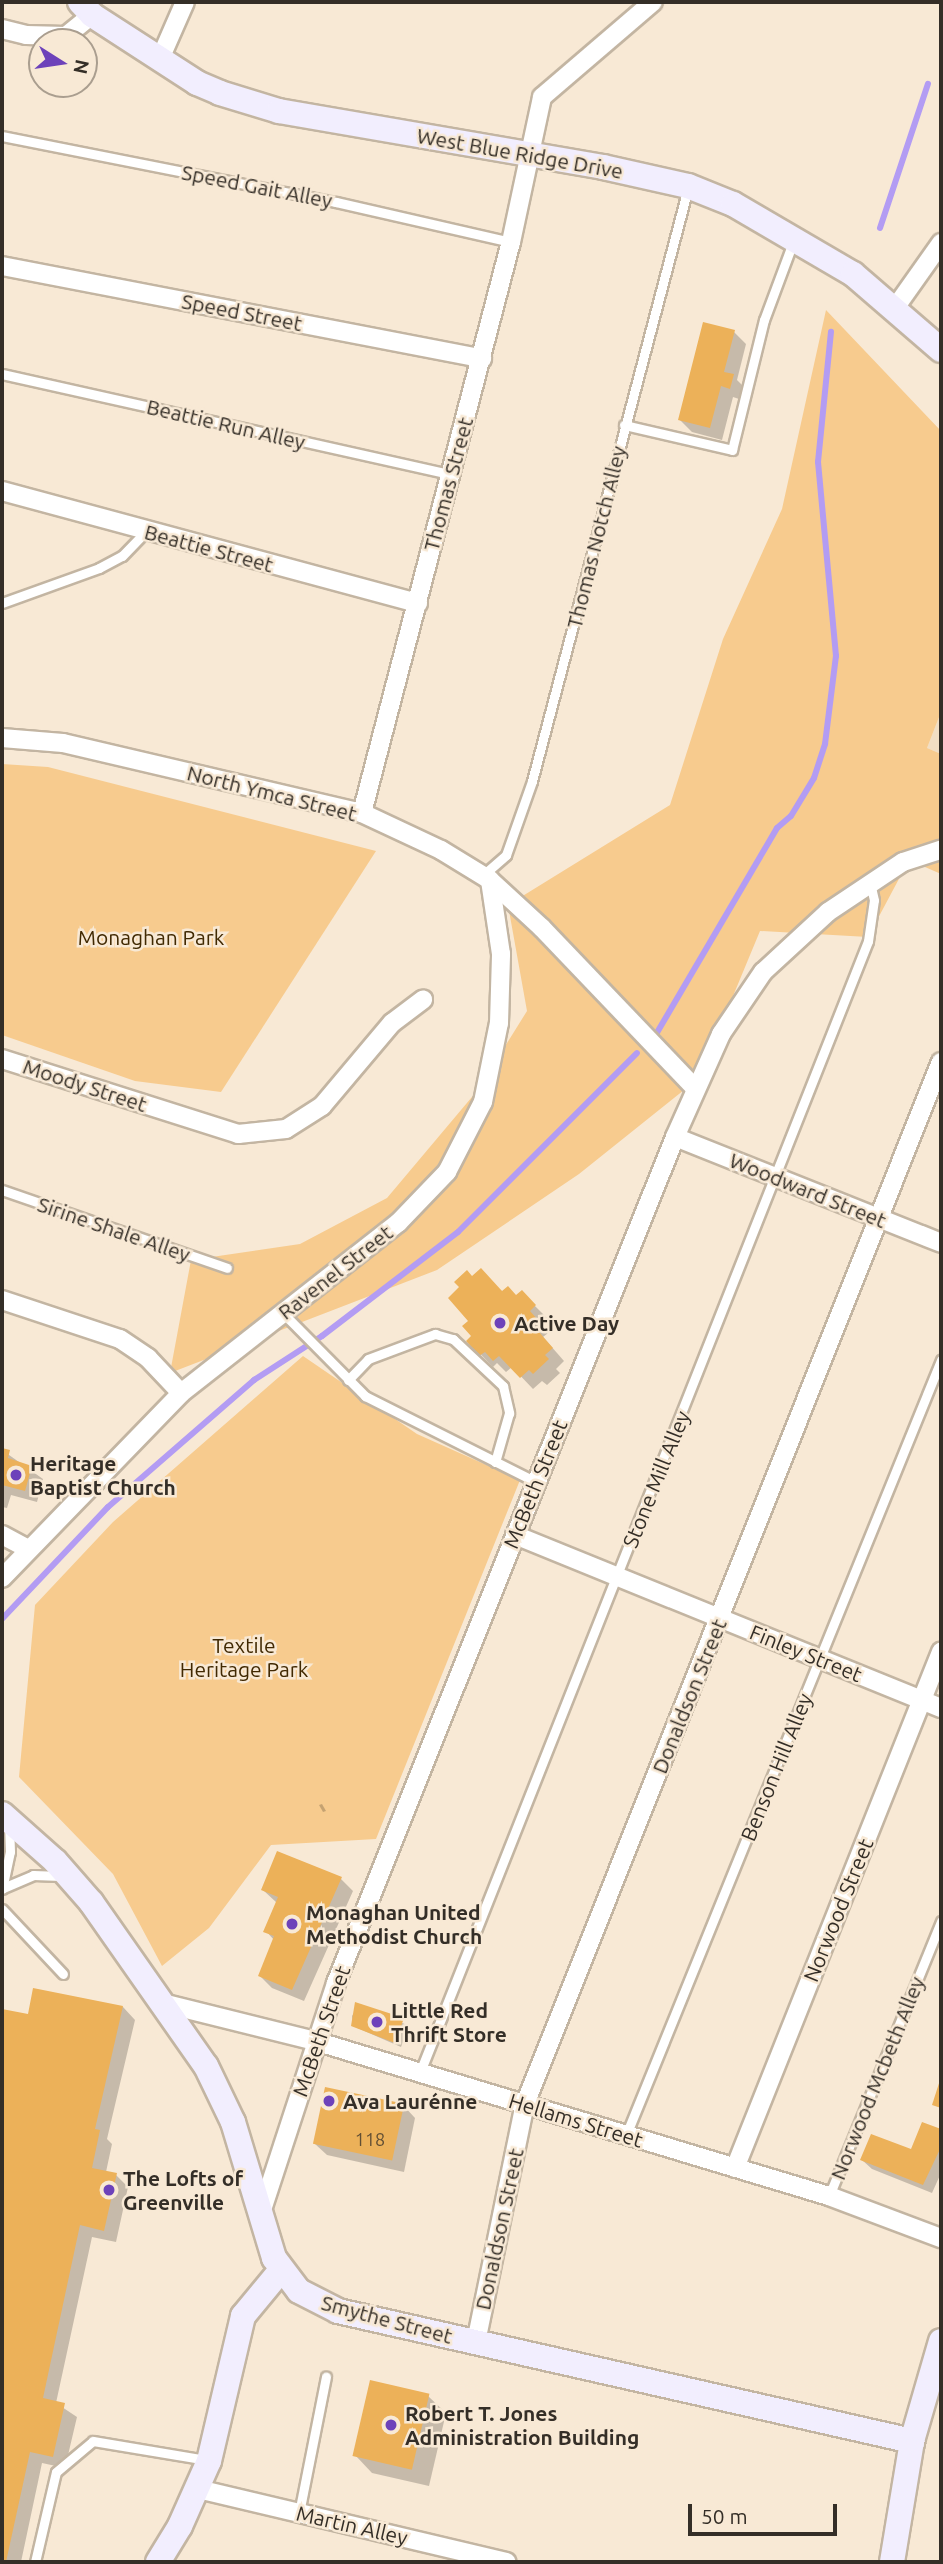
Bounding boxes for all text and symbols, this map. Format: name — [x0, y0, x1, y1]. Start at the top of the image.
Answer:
north arrow — [28, 28, 98, 98]
text: N — [69, 58, 94, 76]
street label: West Blue Ridge Drive — [415, 122, 625, 184]
street label: Speed Gait Alley — [180, 159, 334, 213]
street label: Speed Street — [180, 288, 304, 336]
street label: Beattie Run Alley — [144, 394, 308, 454]
street label: Thomas Street — [418, 414, 478, 554]
street label: Thomas Notch Alley — [561, 443, 631, 631]
street label: Beattie Street — [142, 519, 276, 577]
street label: North Ymca Street — [185, 760, 359, 826]
park label: Monaghan Park — [78, 924, 224, 950]
street label: Moody Street — [20, 1053, 150, 1117]
street label: Woodward Street — [726, 1147, 890, 1233]
street label: Sirine Shale Alley — [34, 1191, 194, 1267]
street label: Ravenel Street — [273, 1220, 397, 1324]
place label: Active Day — [514, 1310, 619, 1336]
marker: Active Day — [492, 1315, 508, 1331]
street label: Stone Mill Alley — [617, 1407, 695, 1551]
street label: McBeth Street — [498, 1416, 572, 1552]
place label: Heritage Baptist Church — [30, 1450, 176, 1500]
marker: Heritage Baptist Church — [8, 1467, 24, 1483]
street label: Donaldson Street — [647, 1615, 731, 1777]
street label: Finley Street — [746, 1619, 866, 1687]
park label: Textile Heritage Park — [180, 1632, 308, 1682]
street label: Benson Hill Alley — [735, 1689, 817, 1845]
street label: Norwood Street — [798, 1835, 878, 1985]
place label: Monaghan United Methodist Church — [306, 1899, 482, 1949]
marker: Monaghan United Methodist Church — [284, 1916, 300, 1932]
street label: McBeth Street — [287, 1962, 355, 2100]
street label: Norwood Mcbeth Alley — [825, 1973, 929, 2183]
place label: Little Red Thrift Store — [391, 1997, 507, 2047]
marker: Little Red Thrift Store — [369, 2014, 385, 2030]
place label: Ava Laurénne — [343, 2088, 477, 2114]
street label: Hellams Street — [506, 2088, 646, 2152]
marker: Ava Laurénne — [321, 2093, 337, 2109]
house number: 118 — [355, 2128, 385, 2150]
street label: Donaldson Street — [470, 2146, 528, 2312]
place label: The Lofts of Greenville — [123, 2165, 243, 2215]
marker: The Lofts of Greenville — [101, 2182, 117, 2198]
street label: Smythe Street — [319, 2289, 455, 2349]
place label: Robert T. Jones Administration Building — [405, 2400, 639, 2450]
marker: Robert T. Jones Administration Building — [383, 2417, 399, 2433]
scale bar — [691, 2490, 840, 2534]
street label: Martin Alley — [294, 2500, 410, 2550]
text: 50 m — [701, 2504, 748, 2528]

